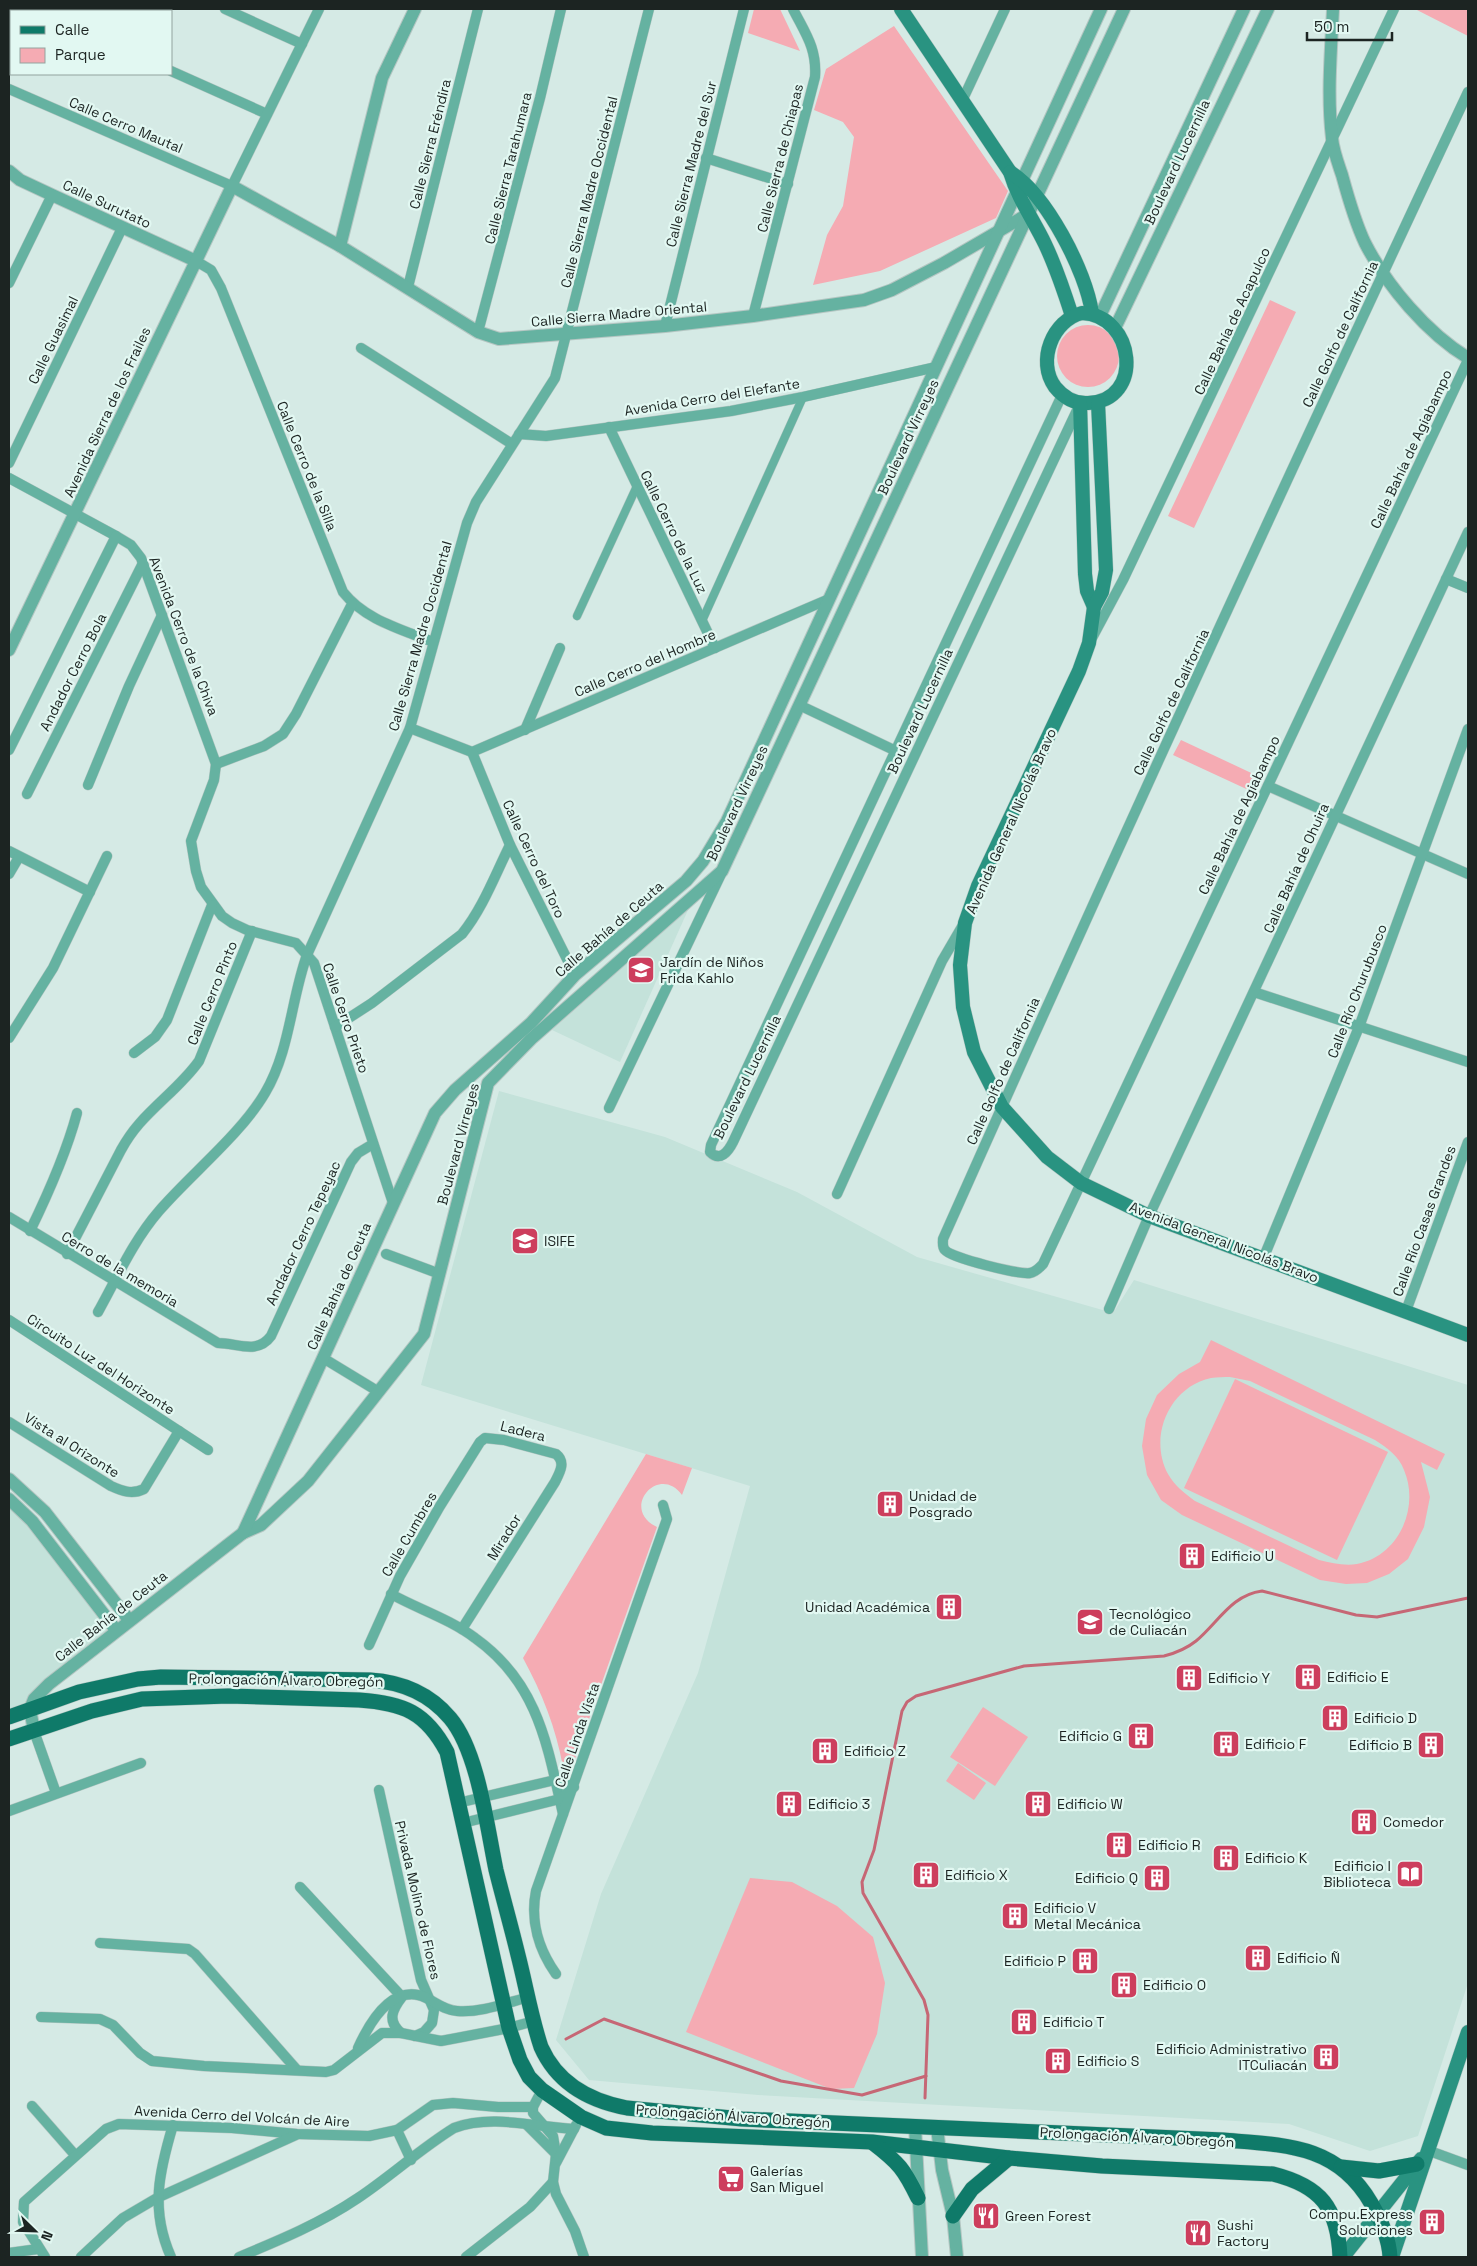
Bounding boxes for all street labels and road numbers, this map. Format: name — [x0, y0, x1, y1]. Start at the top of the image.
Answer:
street label: Calle Sierra Eréndira — [405, 77, 455, 211]
street label: Calle Sierra Madre del Sur — [662, 79, 720, 249]
street label: Calle Sierra de Chiapas — [753, 82, 807, 234]
street label: Calle Sierra Tarahumara — [480, 90, 536, 246]
street label: Calle Cerro Mautal — [66, 93, 186, 157]
street label: Calle Sierra Madre Occidental — [556, 94, 622, 290]
street label: Boulevard Lucernilla — [1140, 97, 1214, 227]
street label: Calle Surutato — [60, 176, 154, 232]
street label: Calle Bahía de Acapulco — [1190, 244, 1274, 398]
street label: Calle Golfo de California — [1298, 258, 1382, 410]
street label: Calle Guasimal — [24, 293, 82, 387]
street label: Calle Sierra Madre Oriental — [530, 297, 708, 331]
street label: Avenida Sierra de los Frailes — [60, 324, 154, 500]
street label: Calle Bahía de Agiabampo — [1366, 367, 1456, 531]
street label: Avenida Cerro del Elefante — [623, 374, 801, 420]
street label: Boulevard Virreyes — [873, 376, 943, 498]
street label: Calle Cerro de la Silla — [273, 398, 341, 534]
street label: Calle Cerro de la Luz — [636, 467, 712, 597]
street label: Calle Sierra Madre Occidental — [384, 539, 456, 733]
street label: Avenida Cerro de la Chiva — [145, 554, 223, 718]
street label: Andador Cerro Bola — [35, 610, 111, 734]
street label: Calle Cerro del Hombre — [571, 625, 719, 701]
street label: Calle Golfo de California — [1129, 626, 1213, 778]
street label: Boulevard Lucernilla — [883, 646, 957, 776]
street label: Avenida General Nicolás Bravo — [962, 725, 1060, 917]
street label: Calle Bahía de Agiabampo — [1194, 733, 1284, 897]
street label: Boulevard Virreyes — [702, 742, 772, 864]
street label: Calle Cerro del Toro — [499, 797, 569, 921]
street label: Calle Bahía de Ohuira — [1259, 800, 1333, 936]
street label: Calle Bahía de Ceuta — [551, 877, 667, 981]
street label: Calle Río Churubusco — [1323, 921, 1391, 1061]
street label: Calle Cerro Pinto — [183, 938, 241, 1048]
street label: Calle Cerro Prieto — [319, 960, 373, 1076]
street label: Calle Golfo de California — [962, 994, 1044, 1148]
street label: Boulevard Lucernilla — [709, 1012, 785, 1142]
street label: Boulevard Virreyes — [433, 1081, 483, 1207]
street label: Calle Río Casas Grandes — [1388, 1143, 1460, 1299]
street label: Andador Cerro Tepeyac — [262, 1158, 344, 1308]
street label: Avenida General Nicolás Bravo — [1127, 1198, 1321, 1286]
street label: Calle Bahía de Ceuta — [303, 1219, 375, 1353]
street label: Cerro de la memoria — [58, 1227, 182, 1311]
street label: Circuito Luz del Horizonte — [24, 1309, 178, 1419]
street label: Vista al Orizonte — [21, 1408, 123, 1482]
street label: Ladera — [499, 1417, 547, 1445]
street label: Calle Cumbres — [377, 1488, 441, 1580]
street label: Mirador — [483, 1510, 525, 1564]
street label: Calle Bahía de Ceuta — [51, 1566, 171, 1666]
street label: Prolongación Álvaro Obregón — [188, 1669, 384, 1691]
street label: Calle Linda Vista — [551, 1680, 603, 1790]
street label: Privada Molino de Flores — [391, 1819, 445, 1981]
street label: Prolongación Álvaro Obregón — [635, 2100, 831, 2132]
street label: Avenida Cerro del Volcán de Aire — [134, 2101, 350, 2131]
street label: Prolongación Álvaro Obregón — [1039, 2123, 1235, 2151]

